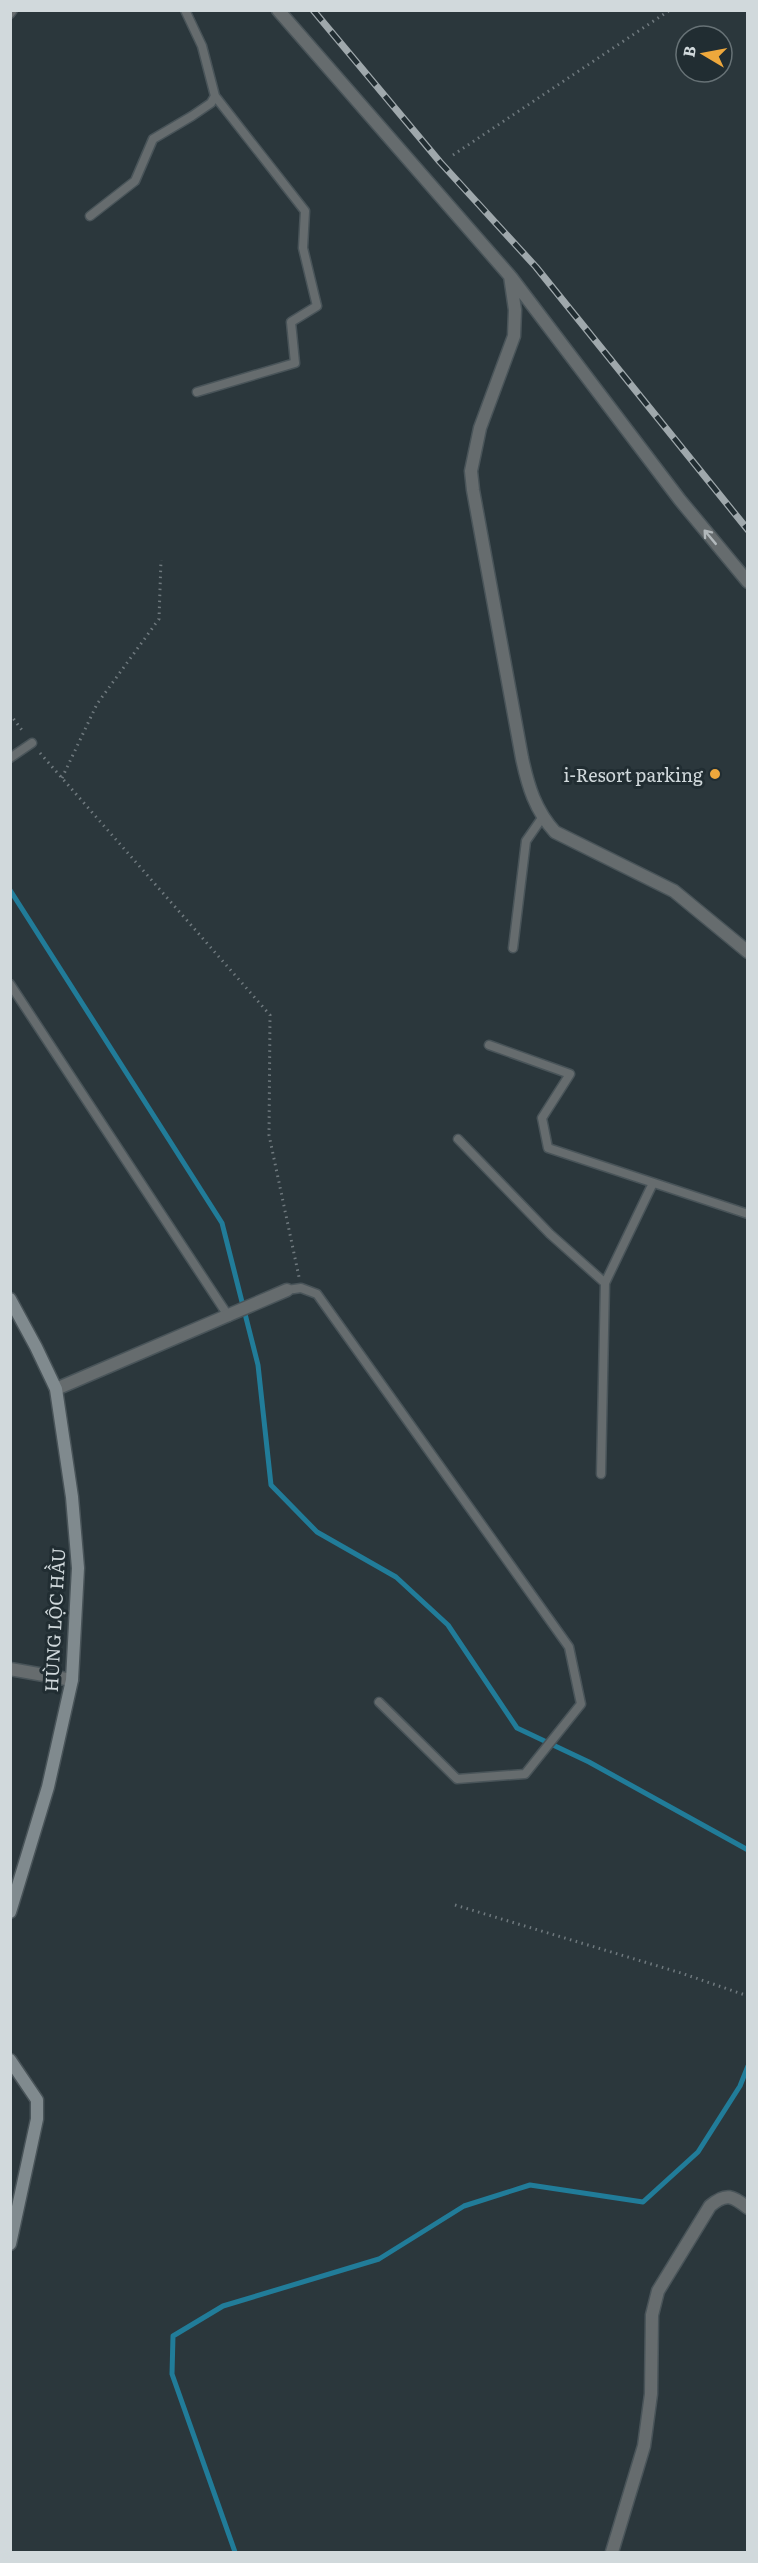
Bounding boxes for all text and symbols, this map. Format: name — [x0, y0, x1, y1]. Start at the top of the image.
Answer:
north arrow — [674, 24, 734, 84]
text: B — [675, 44, 701, 59]
one-way arrow — [704, 529, 717, 545]
place label: i-Resort parking — [563, 761, 704, 788]
marker: i-Resort parking — [708, 767, 722, 781]
street label: HÙNG LỘC HẦU — [36, 1547, 71, 1693]

